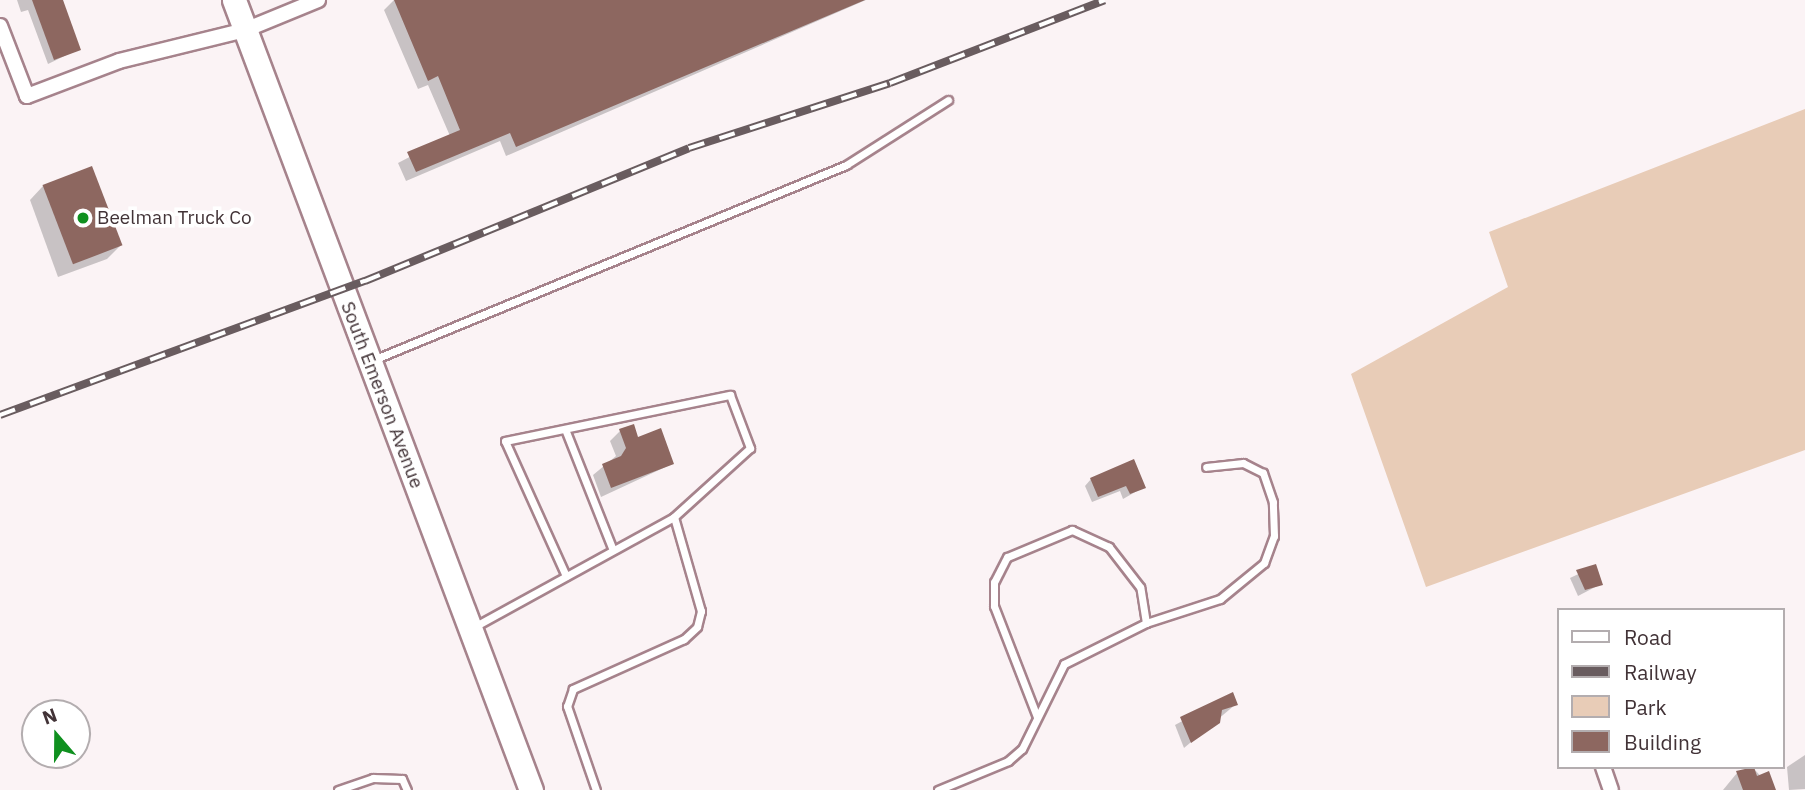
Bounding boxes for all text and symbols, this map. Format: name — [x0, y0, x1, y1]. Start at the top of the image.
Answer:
place label: Beelman Truck Co — [97, 207, 252, 229]
marker: Beelman Truck Co — [75, 210, 91, 226]
street label: South Emerson Avenue — [336, 298, 428, 492]
legend — [1556, 608, 1784, 769]
text: Road — [1624, 623, 1672, 651]
text: Railway — [1624, 658, 1697, 686]
text: Park — [1624, 693, 1667, 721]
north arrow — [21, 699, 91, 769]
text: N — [39, 703, 60, 730]
text: Building — [1624, 728, 1701, 756]

